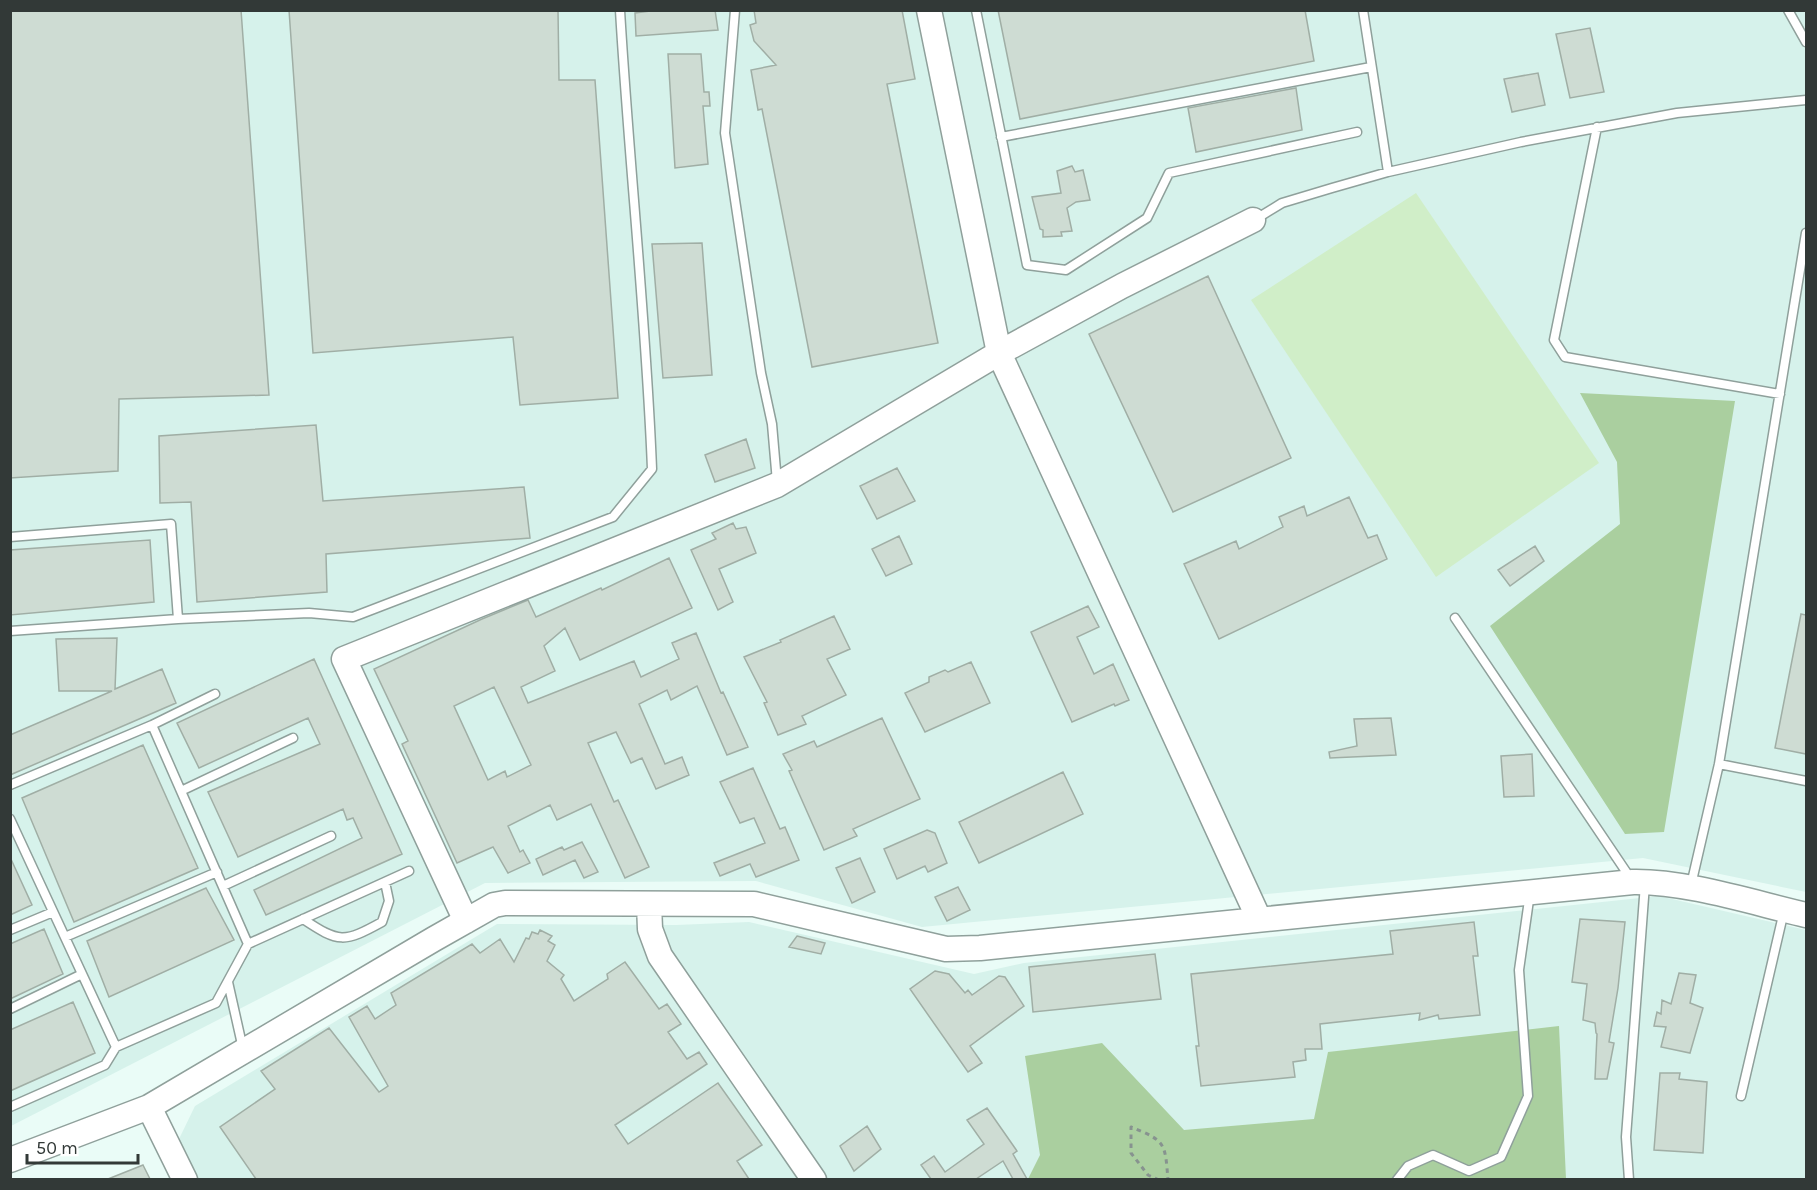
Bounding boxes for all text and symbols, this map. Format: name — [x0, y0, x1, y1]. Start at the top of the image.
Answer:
scale bar — [27, 1127, 138, 1165]
text: 50 m — [36, 1137, 78, 1159]

